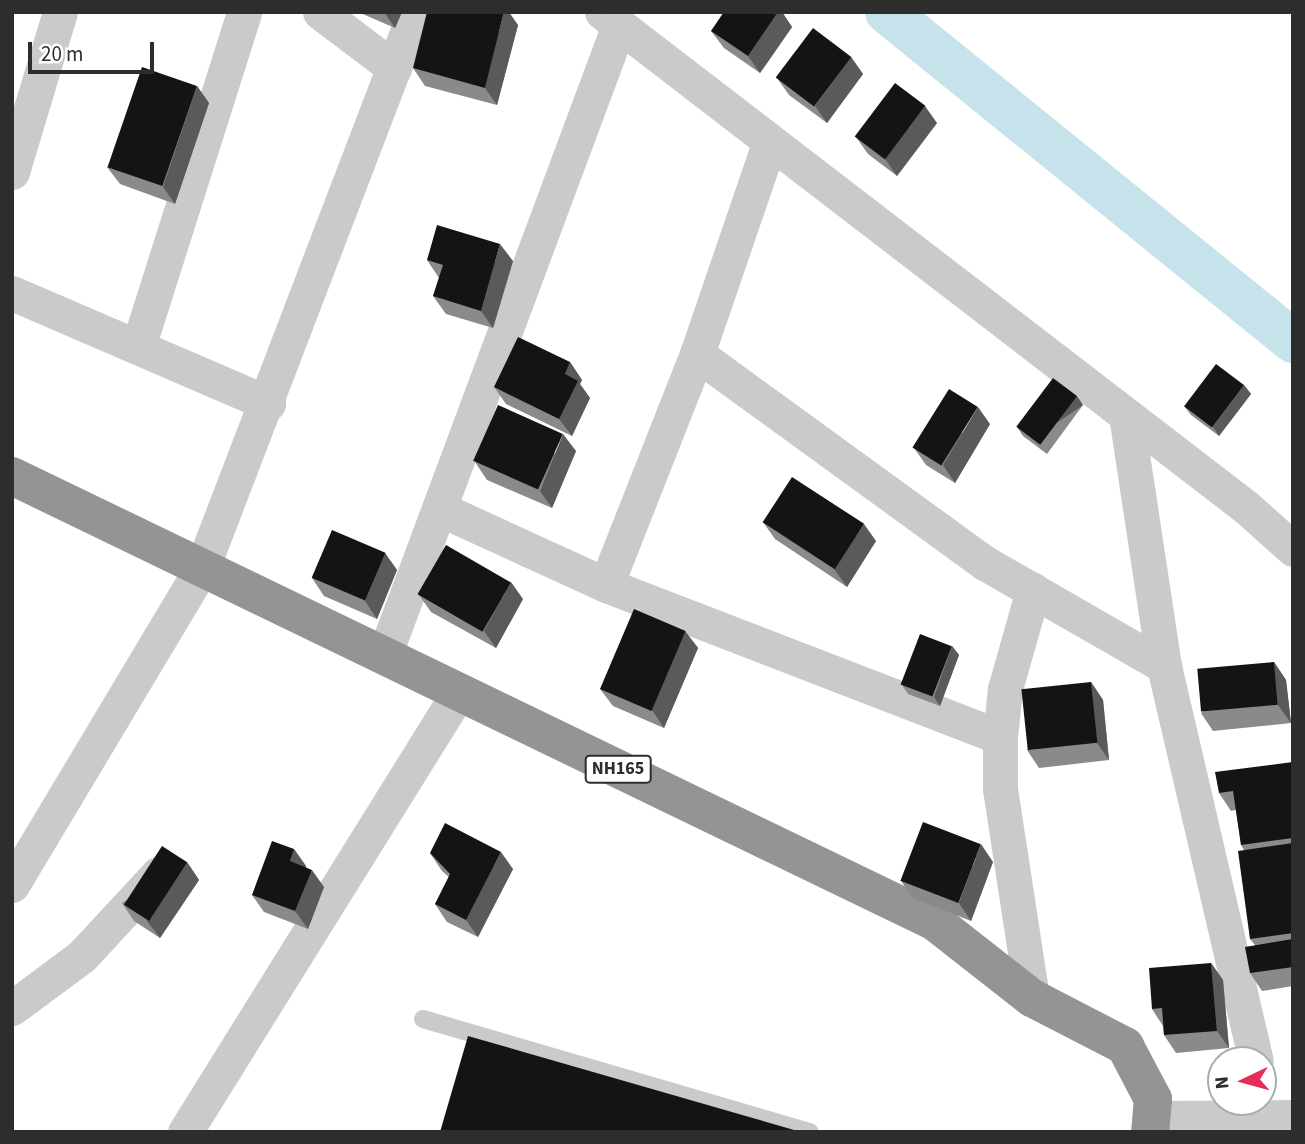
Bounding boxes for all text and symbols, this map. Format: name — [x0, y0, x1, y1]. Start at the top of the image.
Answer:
scale bar — [32, 28, 158, 72]
text: 20 m — [41, 39, 83, 69]
road number: NH165 — [583, 754, 653, 784]
north arrow — [1207, 1046, 1277, 1116]
text: N — [1209, 1075, 1237, 1090]

